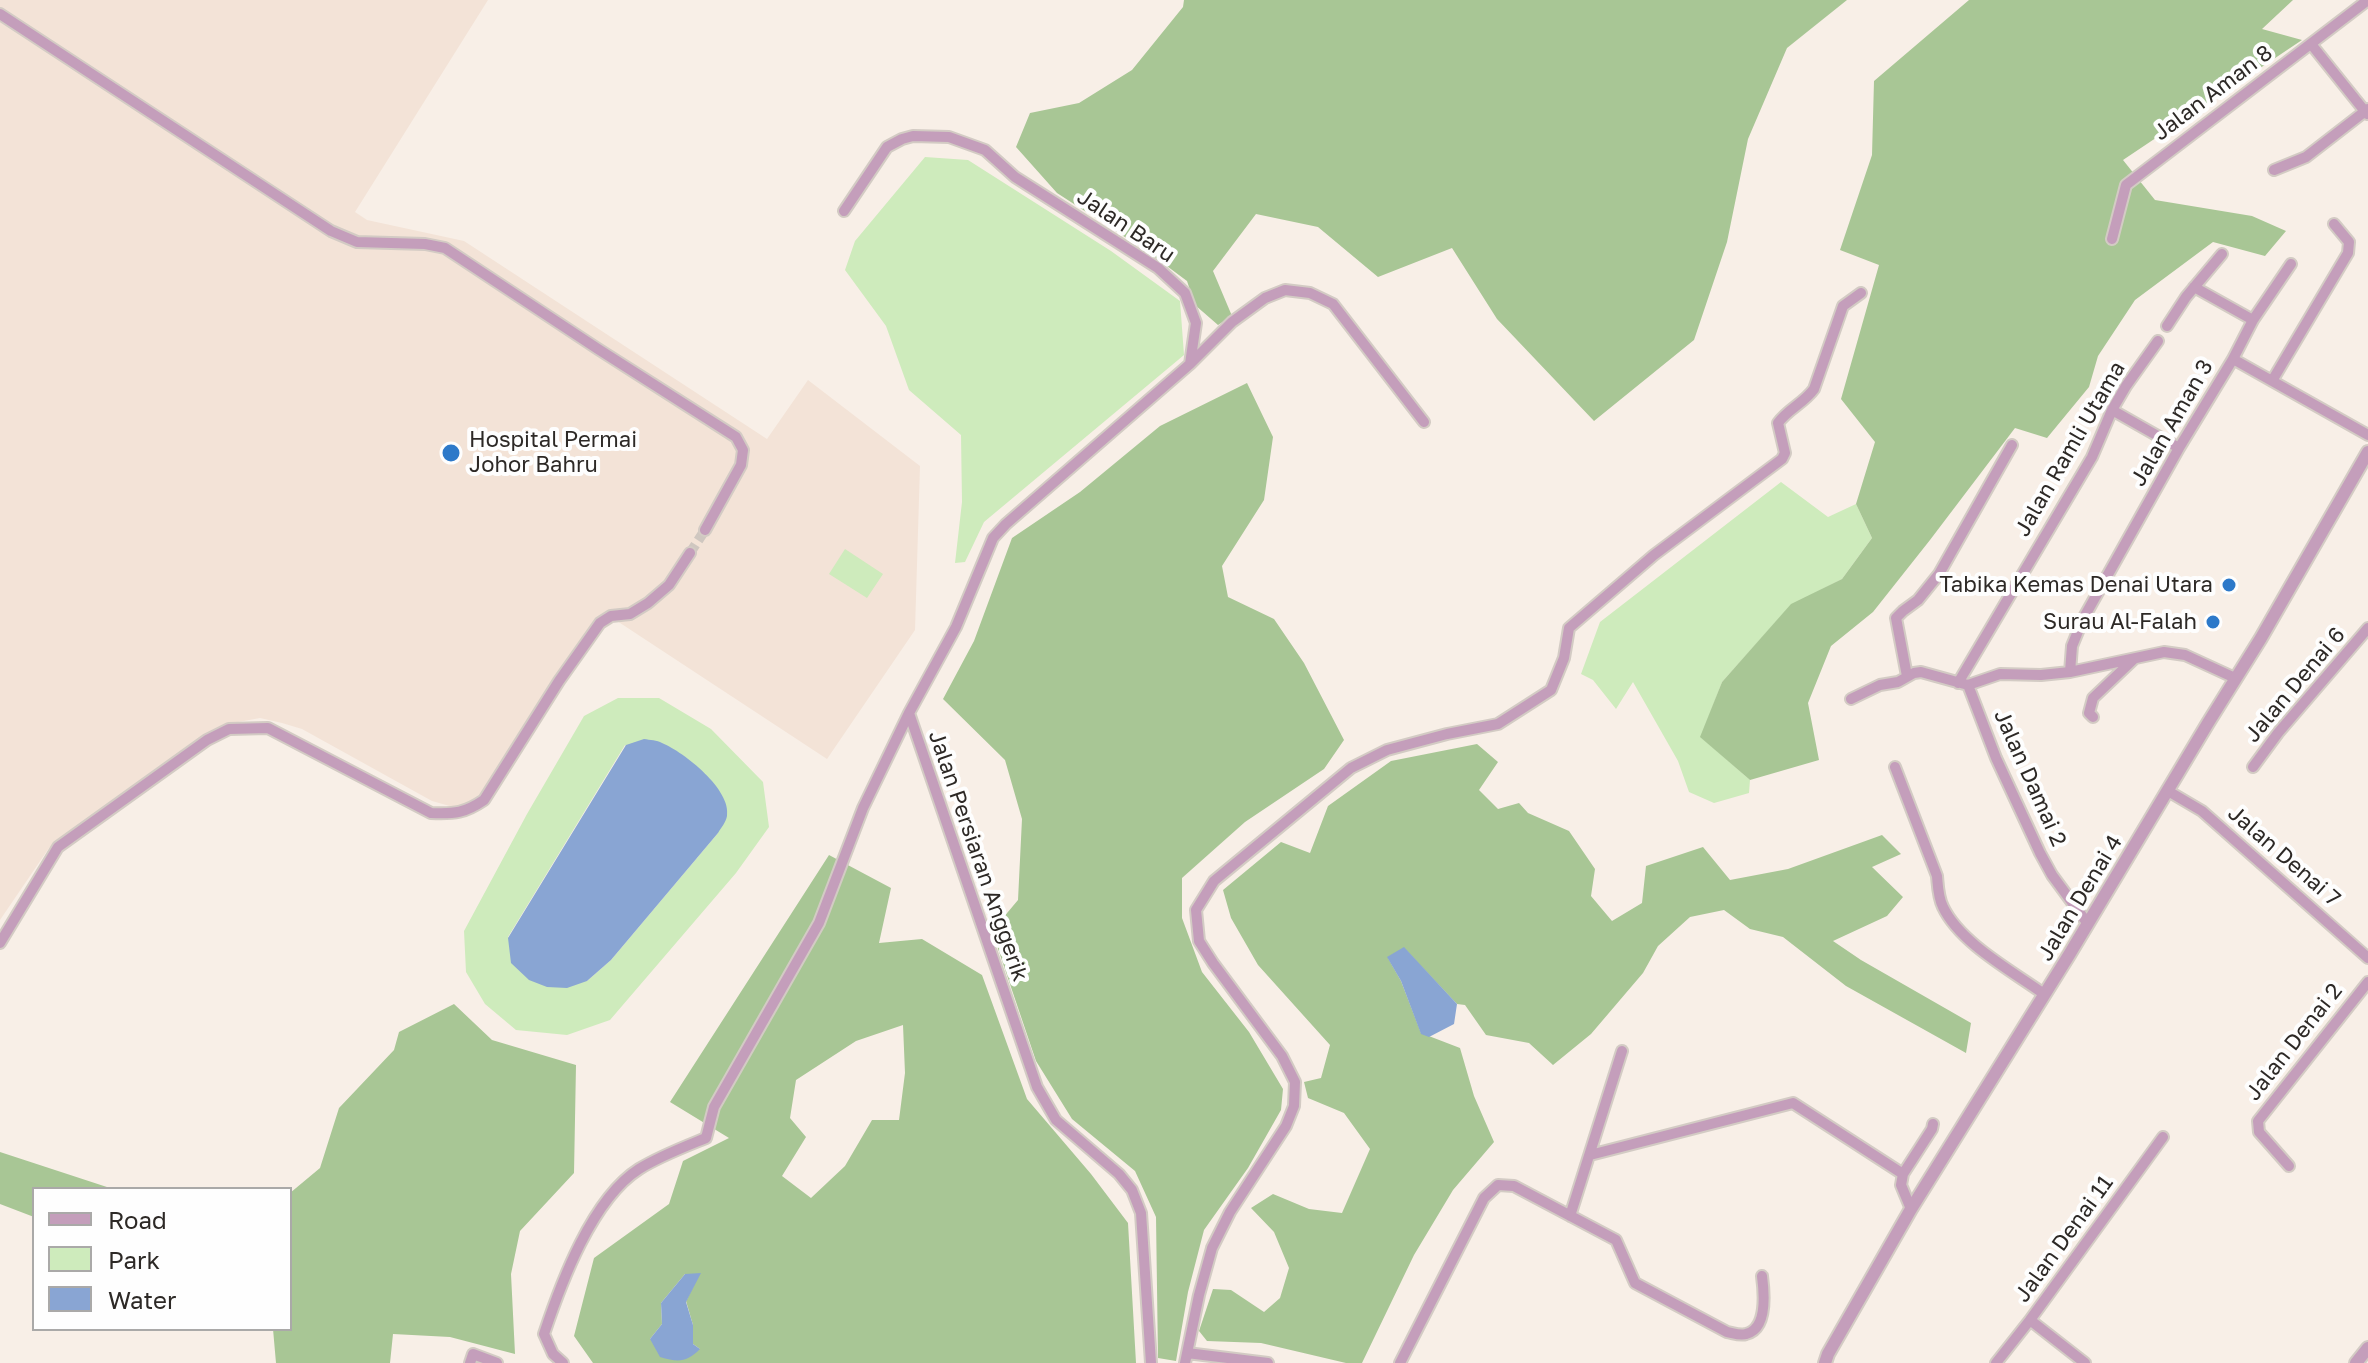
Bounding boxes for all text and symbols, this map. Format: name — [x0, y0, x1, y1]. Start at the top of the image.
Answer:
street label: Jalan Aman 8 — [2148, 40, 2278, 146]
street label: Jalan Baru — [1072, 184, 1180, 268]
street label: Jalan Aman 3 — [2125, 355, 2219, 491]
street label: Jalan Ramli Utama — [2009, 357, 2131, 541]
place label: Hospital Permai Johor Bahru — [469, 427, 637, 478]
marker: Hospital Permai Johor Bahru — [440, 442, 462, 464]
place label: Tabika Kemas Denai Utara — [1939, 572, 2213, 598]
marker: Tabika Kemas Denai Utara — [2220, 576, 2238, 594]
place label: Surau Al-Falah — [2043, 609, 2197, 635]
marker: Surau Al-Falah — [2204, 613, 2222, 631]
street label: Jalan Denai 6 — [2239, 622, 2351, 748]
street label: Jalan Damai 2 — [1988, 705, 2072, 851]
street label: Jalan Persiaran Anggerik — [923, 727, 1033, 985]
street label: Jalan Denai 7 — [2222, 800, 2346, 912]
street label: Jalan Denai 4 — [2032, 830, 2128, 966]
street label: Jalan Denai 2 — [2240, 978, 2348, 1106]
street label: Jalan Denai 11 — [2009, 1171, 2119, 1307]
legend — [32, 1187, 292, 1331]
text: Road — [108, 1205, 167, 1234]
text: Park — [108, 1245, 160, 1274]
text: Water — [108, 1285, 176, 1314]

